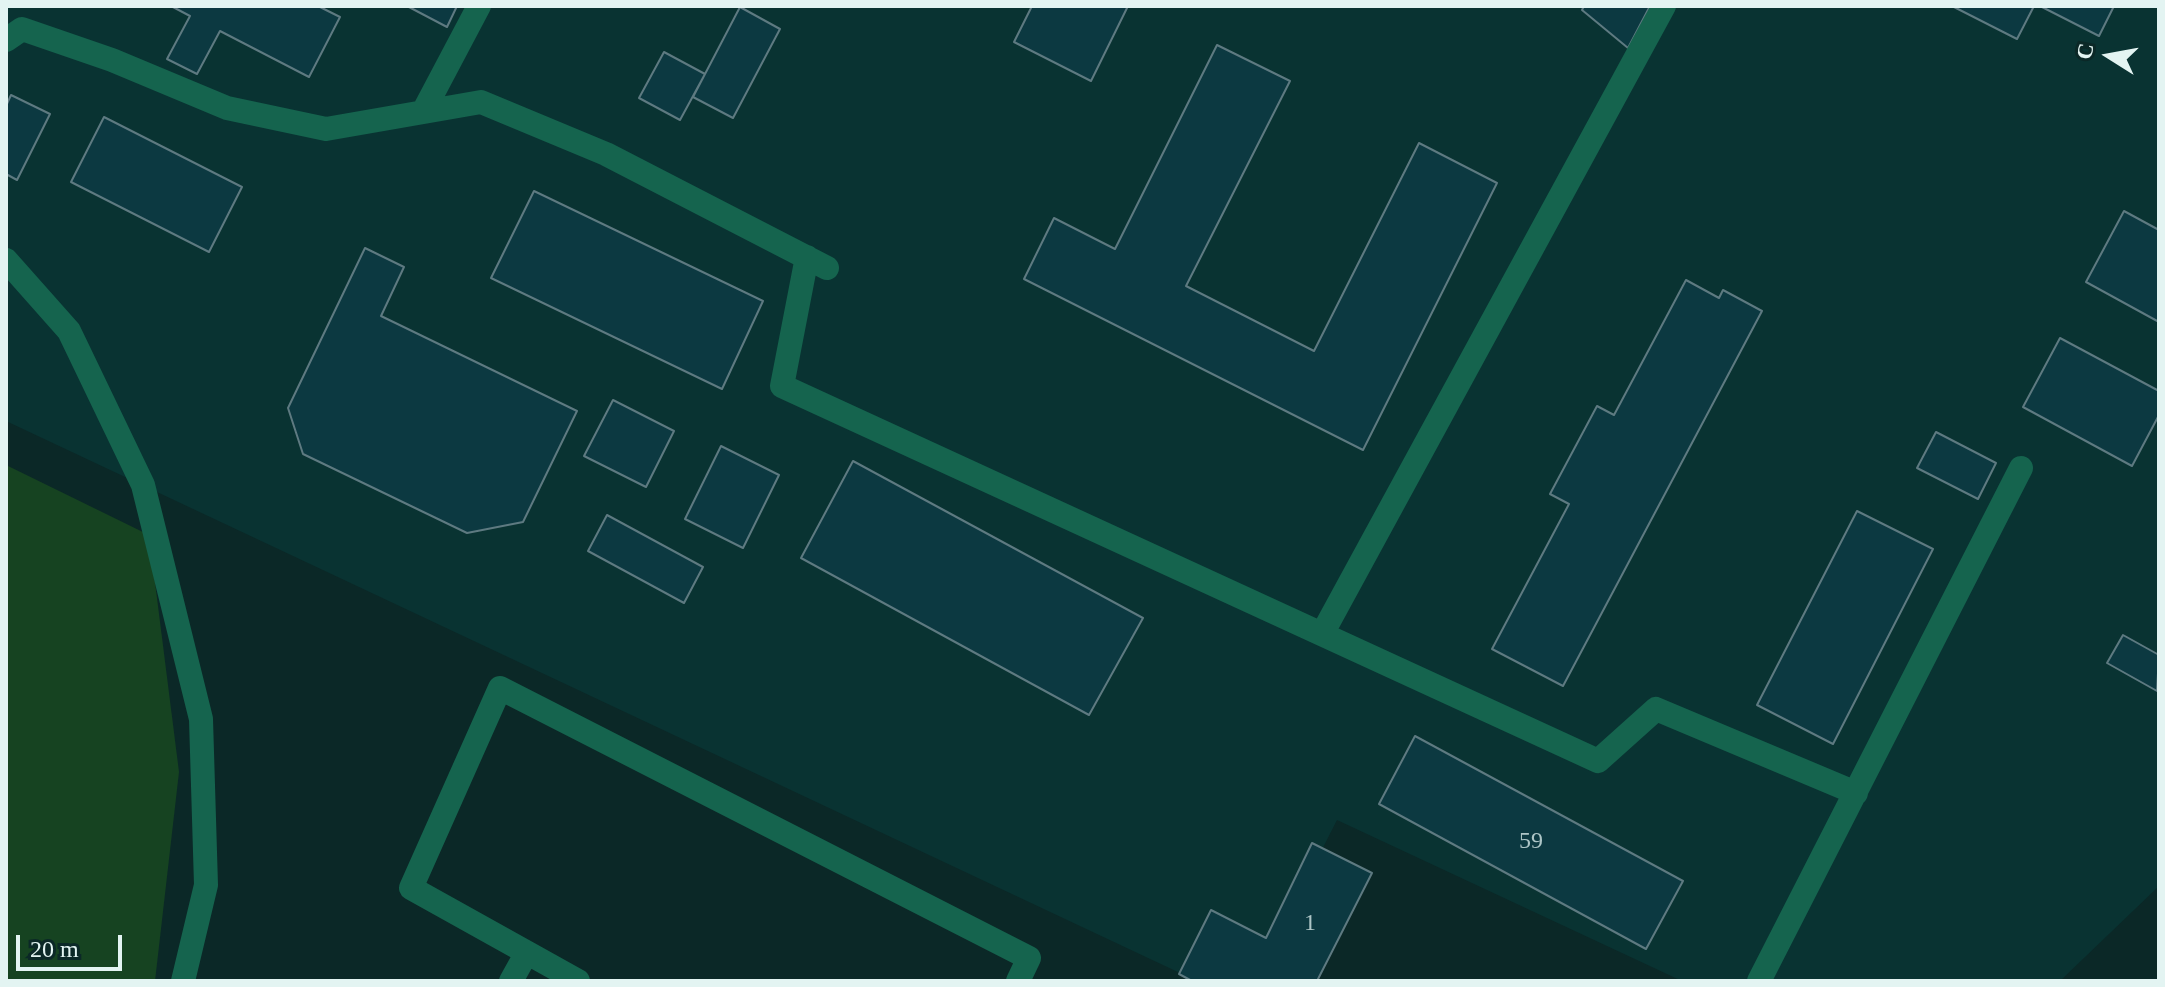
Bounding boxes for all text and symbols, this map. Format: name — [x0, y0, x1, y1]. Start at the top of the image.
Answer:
north arrow — [2069, 16, 2149, 96]
text: С — [2071, 41, 2099, 62]
house number: 59 — [1519, 828, 1543, 856]
house number: 1 — [1304, 910, 1316, 938]
scale bar — [20, 919, 126, 969]
text: 20 m — [30, 936, 79, 962]

